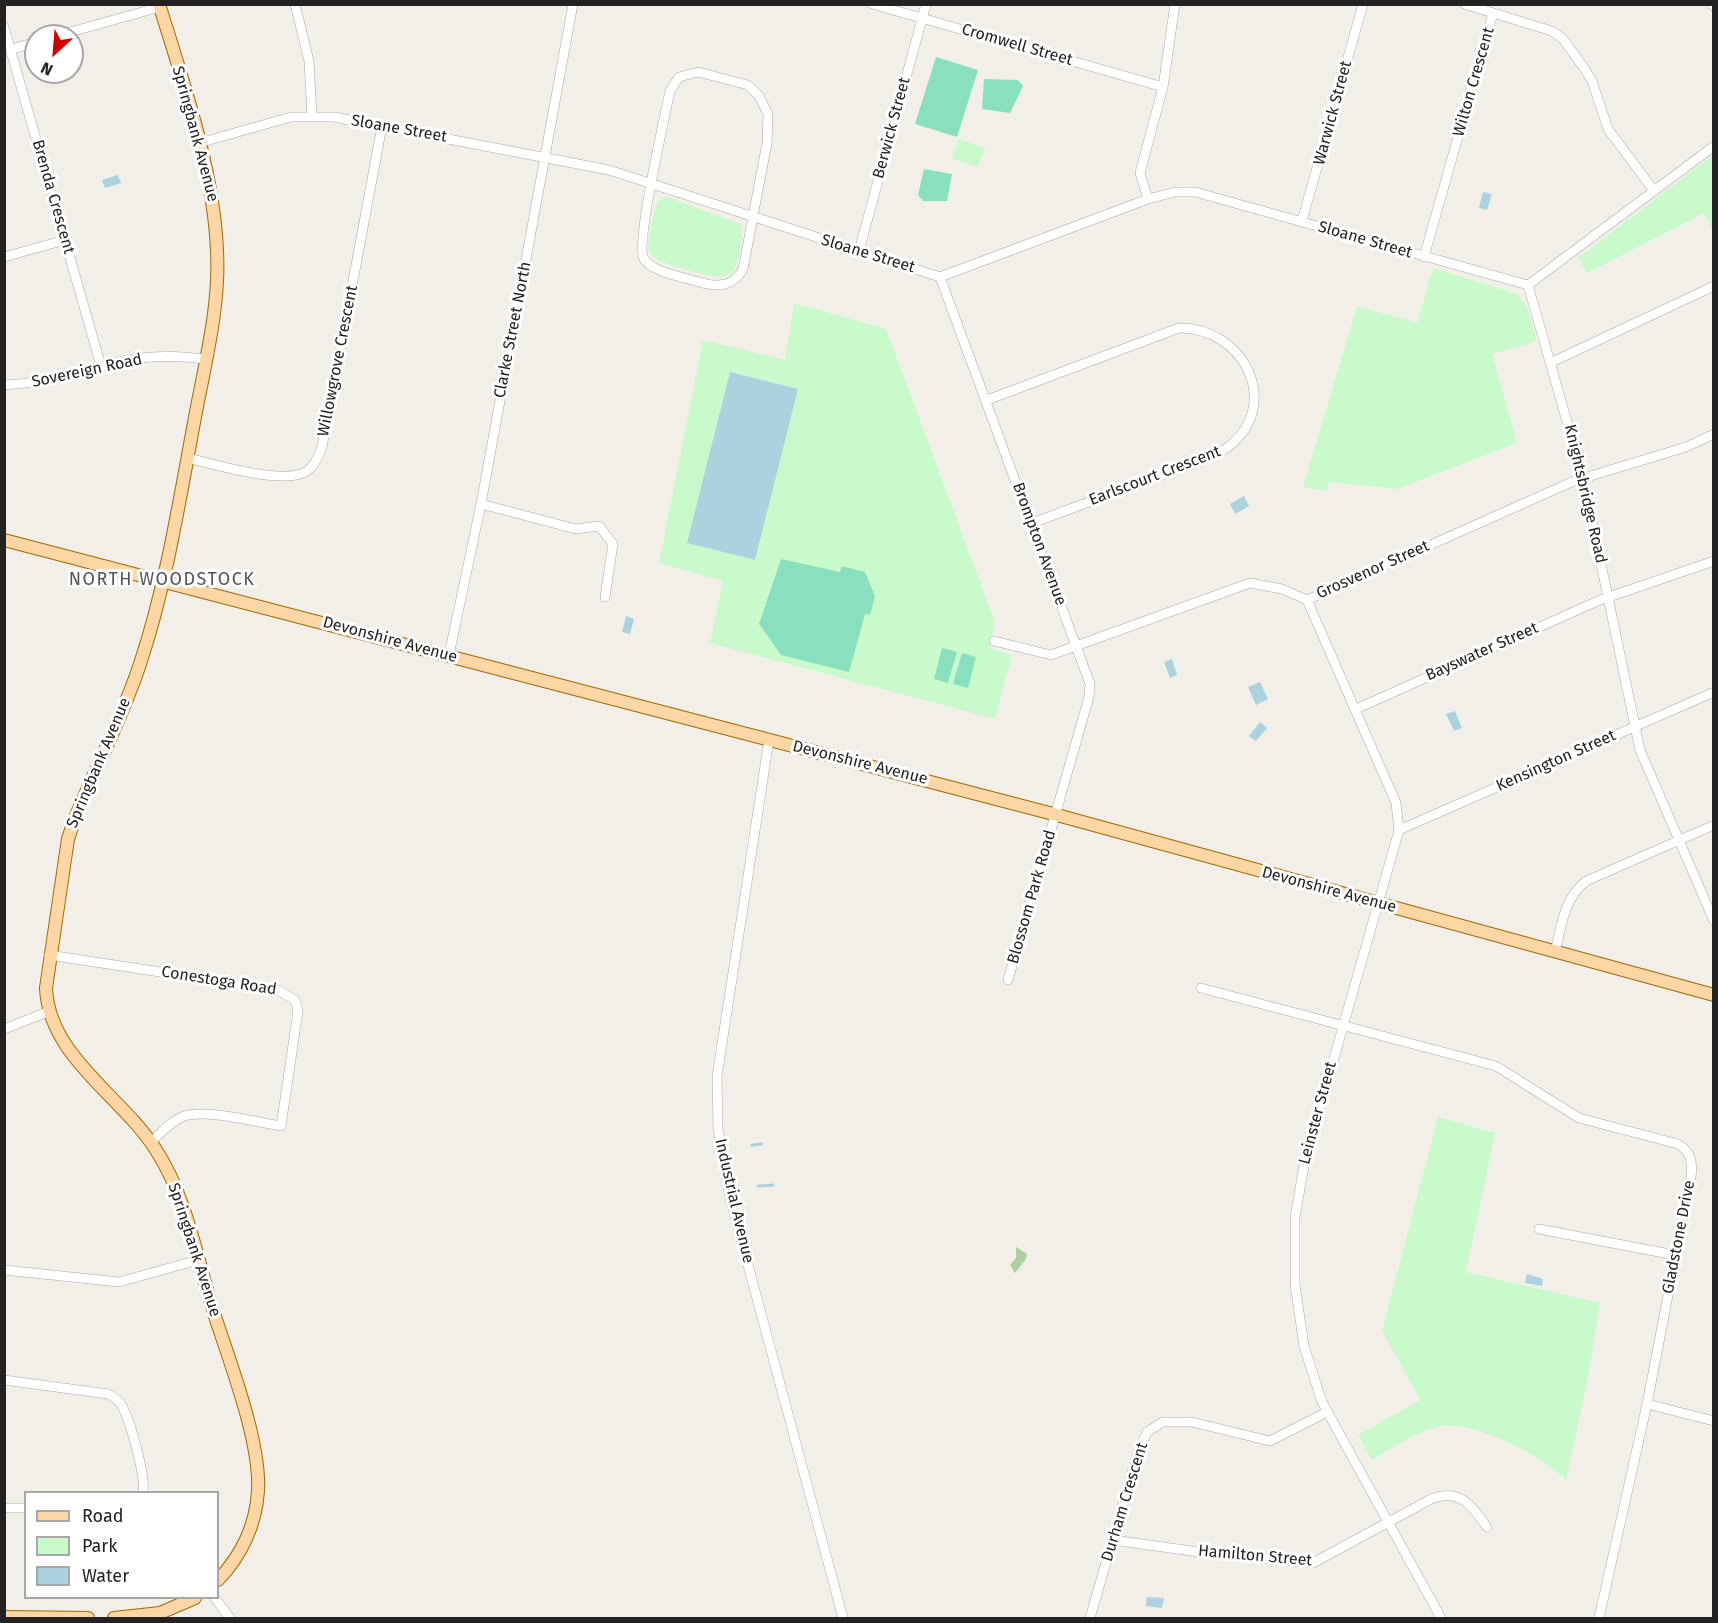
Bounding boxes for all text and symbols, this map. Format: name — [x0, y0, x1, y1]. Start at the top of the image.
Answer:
street label: Cromwell Street — [959, 20, 1075, 70]
north arrow — [24, 24, 84, 84]
street label: Wilton Crescent — [1449, 25, 1499, 139]
text: N — [38, 58, 56, 80]
street label: Warwick Street — [1310, 59, 1356, 167]
street label: Springbank Avenue — [168, 64, 222, 204]
street label: Berwick Street — [869, 75, 915, 181]
street label: Sloane Street — [350, 111, 448, 147]
street label: Brenda Crescent — [28, 138, 78, 256]
street label: Sloane Street — [1316, 217, 1414, 263]
street label: Sloane Street — [819, 231, 917, 277]
street label: Clarke Street North — [490, 260, 536, 400]
street label: Willowgrove Crescent — [314, 284, 362, 438]
street label: Sovereign Road — [30, 350, 144, 392]
street label: Knightsbridge Road — [1560, 423, 1610, 565]
street label: Earlscourt Crescent — [1086, 442, 1224, 510]
street label: Brompton Avenue — [1008, 480, 1070, 608]
street label: Grosvenor Street — [1314, 537, 1432, 603]
district label: NORTH WOODSTOCK — [69, 569, 255, 591]
street label: Devonshire Avenue — [321, 613, 459, 667]
street label: Bayswater Street — [1423, 619, 1541, 685]
street label: Springbank Avenue — [63, 695, 135, 831]
street label: Kensington Street — [1493, 726, 1619, 796]
street label: Devonshire Avenue — [790, 737, 930, 789]
street label: Blossom Park Road — [1004, 828, 1060, 966]
street label: Devonshire Avenue — [1260, 863, 1398, 917]
street label: Conestoga Road — [160, 962, 278, 1000]
street label: Leinster Street — [1295, 1059, 1341, 1167]
street label: Industrial Avenue — [710, 1137, 758, 1265]
street label: Gladstone Drive — [1659, 1179, 1699, 1295]
street label: Springbank Avenue — [163, 1181, 225, 1319]
street label: Durham Crescent — [1098, 1440, 1152, 1564]
legend — [24, 1491, 219, 1599]
text: Road — [82, 1505, 124, 1527]
text: Park — [82, 1535, 117, 1557]
street label: Hamilton Street — [1197, 1541, 1313, 1571]
text: Water — [82, 1565, 129, 1587]

